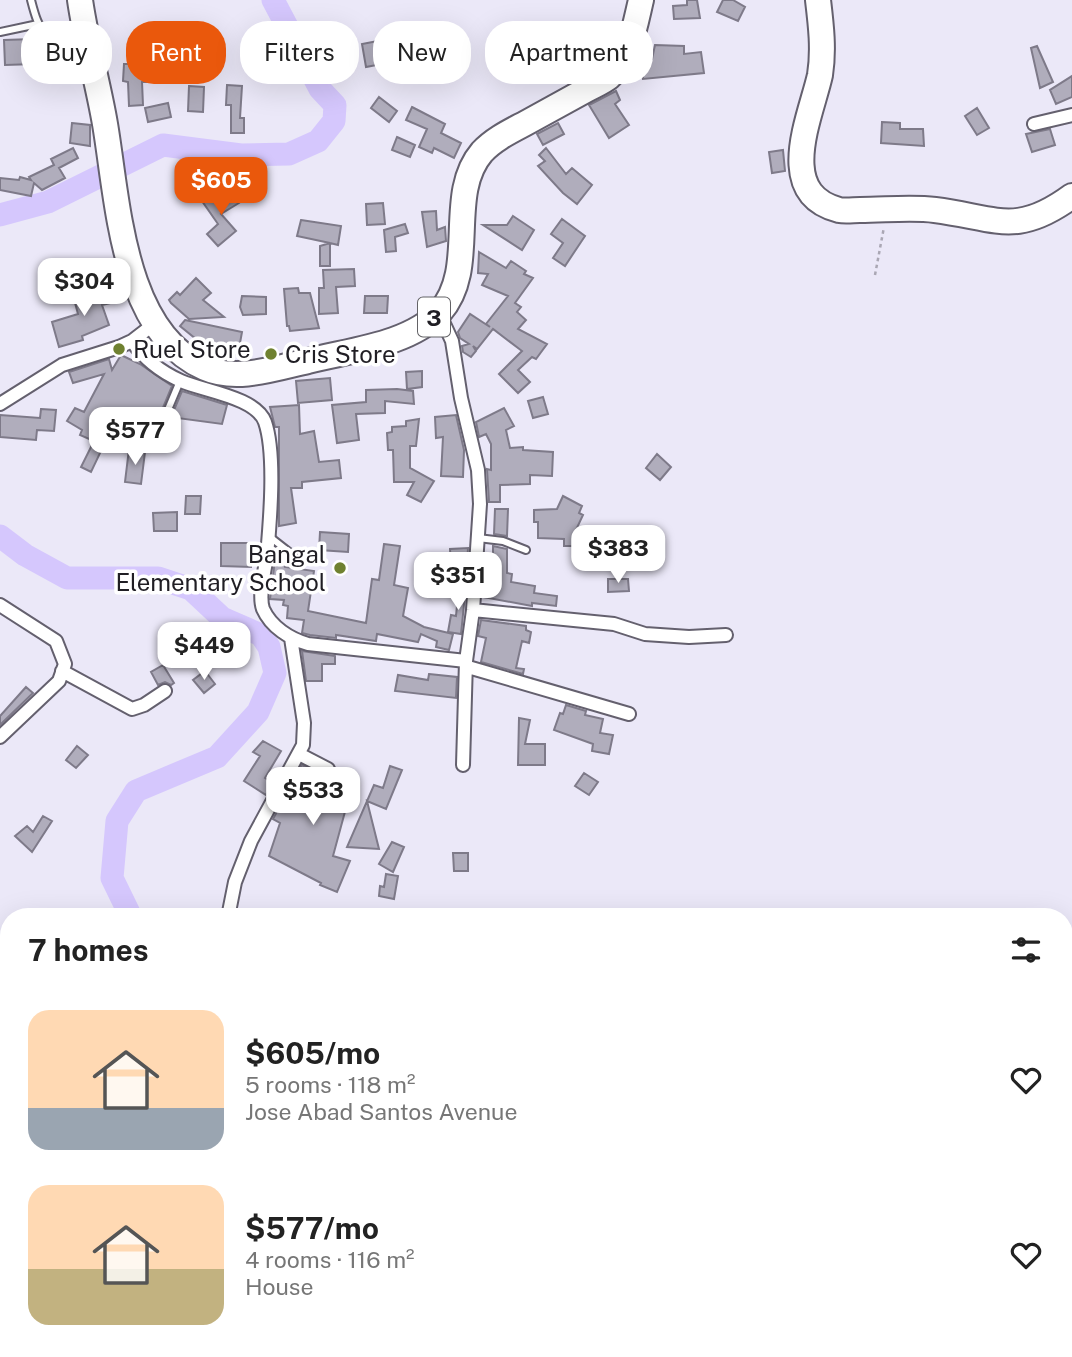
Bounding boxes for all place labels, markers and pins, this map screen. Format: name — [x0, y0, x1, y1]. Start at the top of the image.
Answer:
pin: $605 — [180, 158, 262, 217]
pin: $304 — [43, 258, 125, 318]
place label: Ruel Store — [133, 335, 251, 363]
place label: Cris Store — [285, 340, 396, 368]
marker: Ruel Store — [111, 341, 127, 357]
marker: Cris Store — [263, 346, 279, 362]
pin: $577 — [94, 407, 176, 467]
pin: $383 — [577, 526, 659, 585]
place label: Bangal Elementary School — [115, 540, 326, 596]
pin: $351 — [417, 552, 499, 612]
marker: Bangal Elementary School — [332, 560, 348, 576]
pin: $449 — [163, 622, 245, 682]
pin: $533 — [272, 768, 354, 827]

